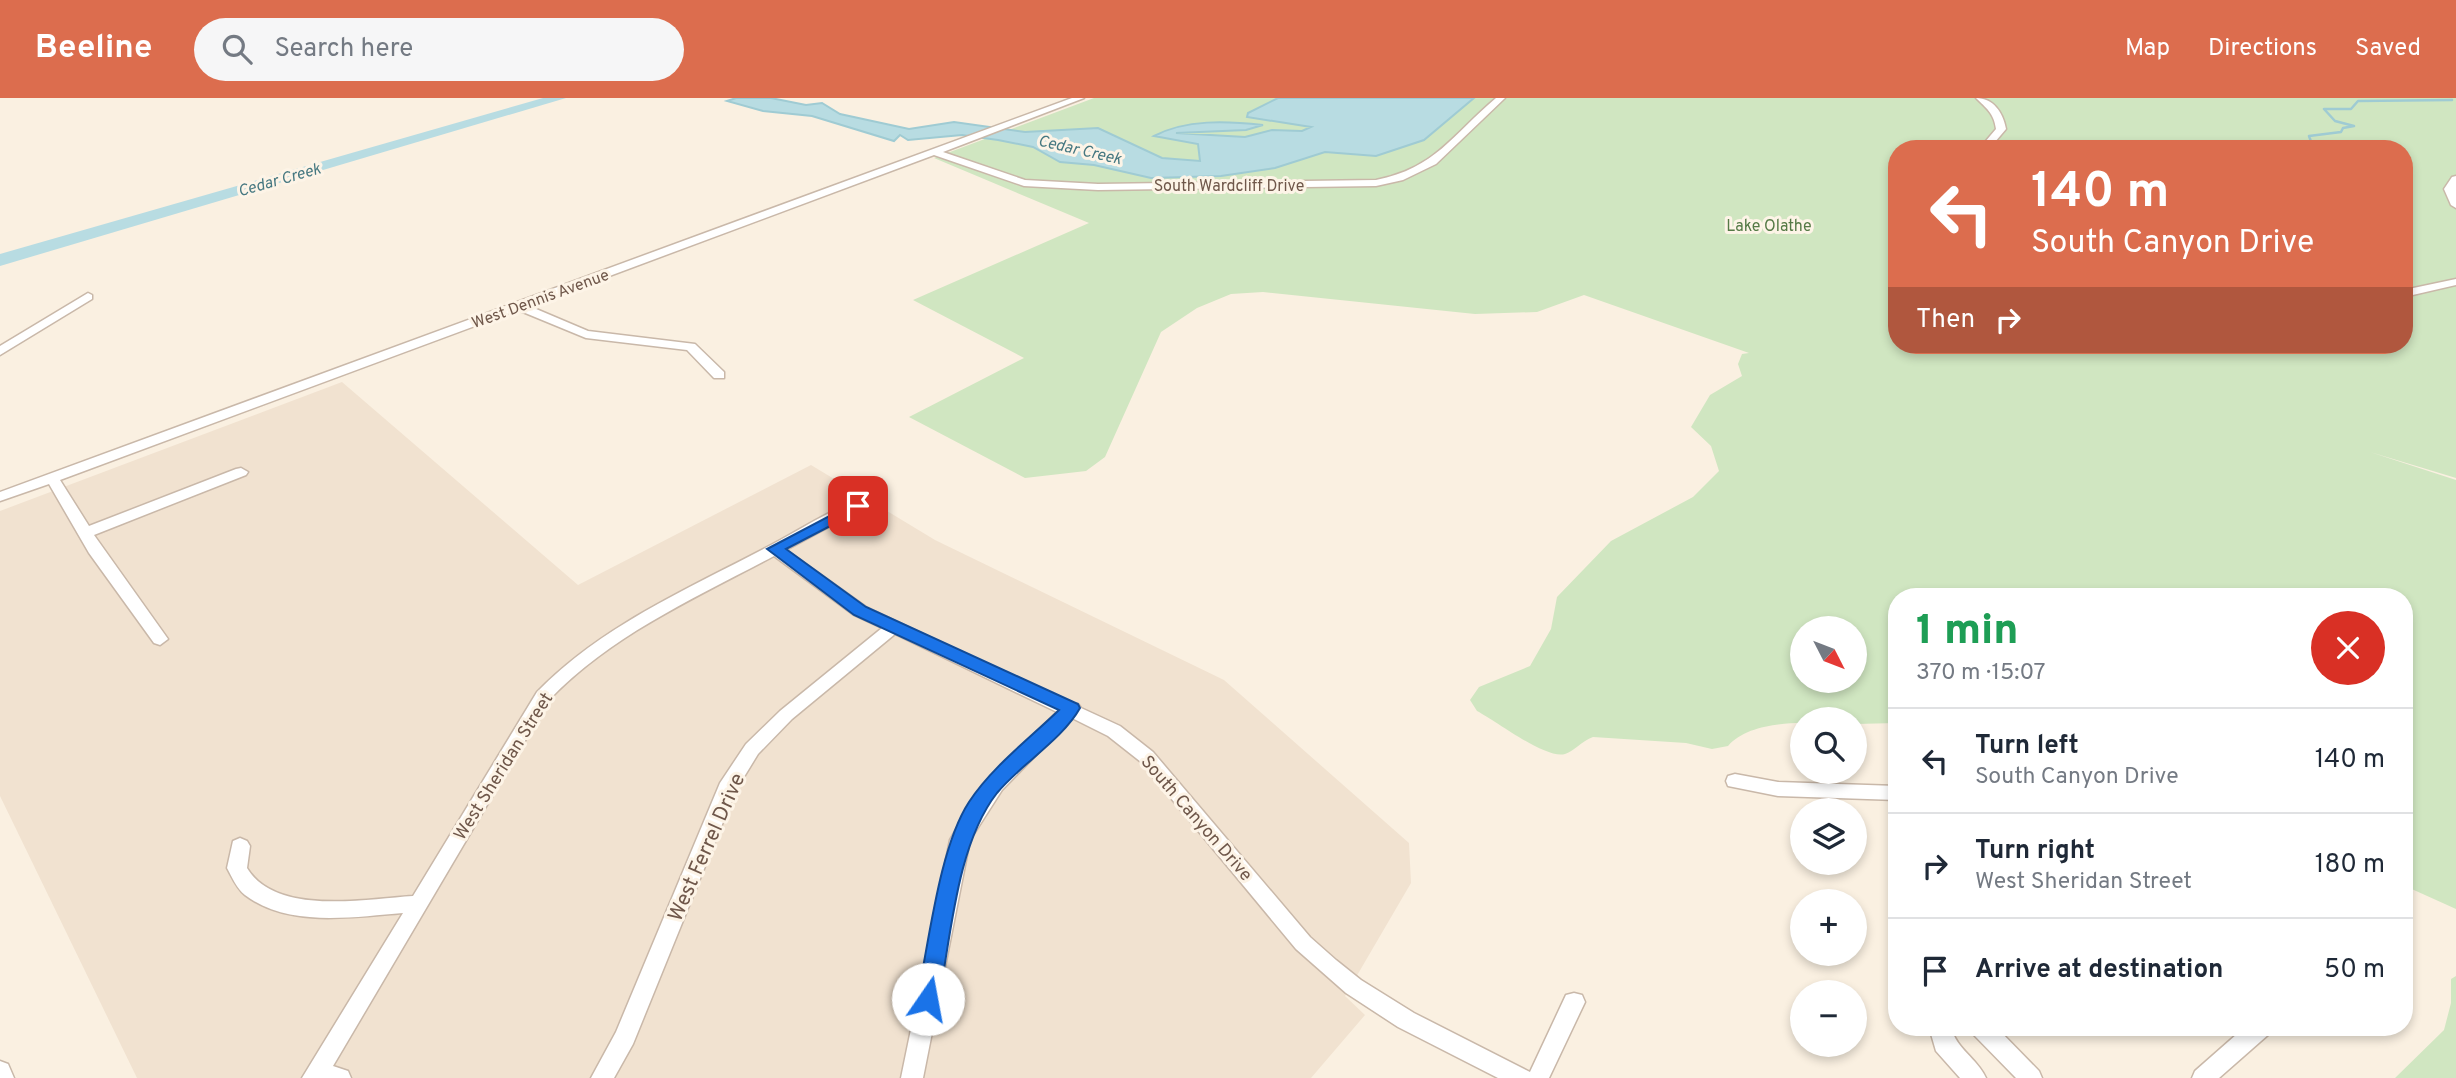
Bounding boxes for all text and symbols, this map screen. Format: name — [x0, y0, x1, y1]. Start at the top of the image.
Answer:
search box — [194, 18, 684, 81]
text: Beeline — [35, 28, 152, 70]
icon: search — [218, 30, 256, 68]
text: Search here — [274, 33, 413, 66]
text: Map — [2125, 34, 2170, 64]
text: Directions — [2208, 34, 2317, 64]
text: Saved — [2355, 34, 2421, 64]
water label: Cedar Creek — [1036, 132, 1124, 170]
water label: Cedar Creek — [236, 159, 324, 202]
text: 140 m — [2031, 163, 2170, 225]
icon: left — [1916, 168, 2007, 259]
street label: South Wardcliff Drive — [1154, 177, 1304, 197]
park label: Lake Olathe — [1726, 217, 1812, 237]
text: South Canyon Drive — [2031, 224, 2314, 264]
street label: West Dennis Avenue — [469, 266, 612, 334]
icon: right — [1989, 301, 2027, 339]
text: Then — [1916, 304, 1975, 337]
pin — [828, 476, 888, 536]
icon: arrive — [839, 487, 877, 525]
text: 1 min — [1916, 606, 2019, 659]
button: close — [2311, 611, 2385, 685]
north arrow — [1790, 616, 1867, 693]
map controls — [1790, 616, 1867, 1057]
text: 370 m · 15:07 — [1916, 659, 2046, 688]
street label: West Sheridan Street — [450, 689, 559, 845]
button: search — [1790, 707, 1867, 784]
text: Turn left — [1975, 730, 2079, 763]
icon: left — [1916, 742, 1954, 780]
text: 140 m — [2315, 744, 2385, 777]
street label: South Canyon Drive — [1135, 751, 1257, 887]
text: South Canyon Drive — [1975, 763, 2179, 792]
street label: West Ferrel Drive — [663, 769, 752, 926]
button: layers — [1790, 798, 1867, 875]
text: Turn right — [1975, 835, 2095, 868]
icon: right — [1916, 847, 1954, 885]
text: 180 m — [2315, 849, 2385, 882]
text: West Sheridan Street — [1975, 868, 2192, 897]
button: + — [1790, 889, 1867, 966]
icon: arrive — [1916, 952, 1954, 990]
text: Arrive at destination — [1975, 954, 2223, 987]
text: 50 m — [2324, 954, 2385, 987]
position arrow — [891, 962, 965, 1036]
button: − — [1790, 980, 1867, 1057]

